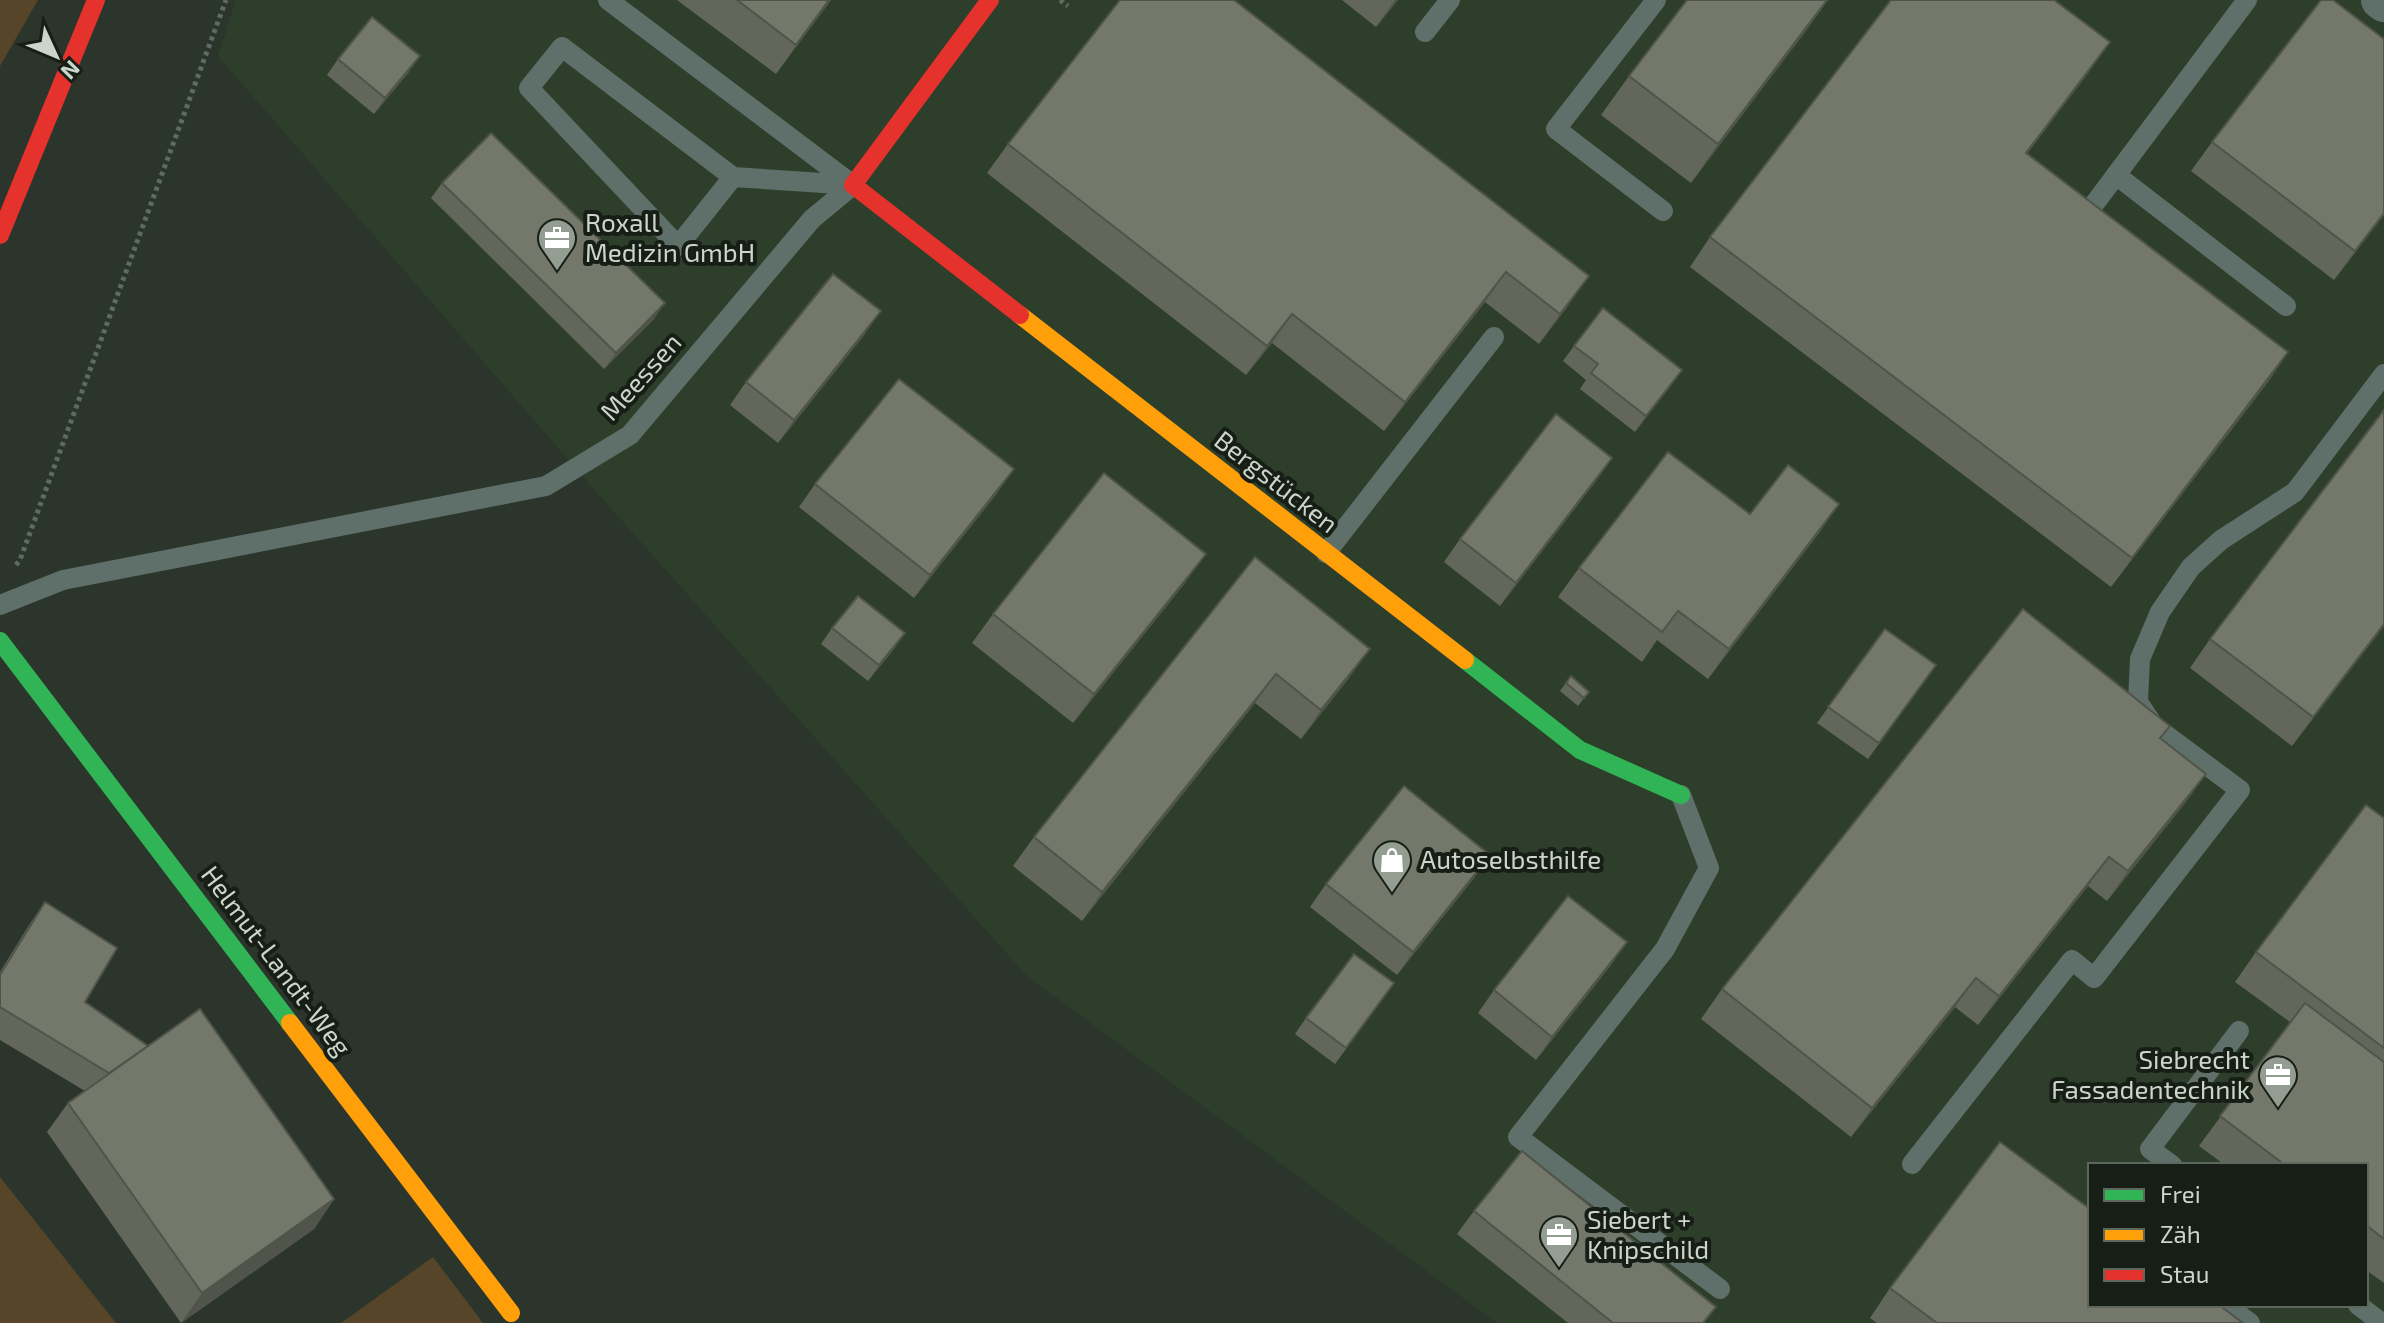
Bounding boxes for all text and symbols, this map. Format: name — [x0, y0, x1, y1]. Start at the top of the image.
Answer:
north arrow — [16, 16, 96, 96]
text: N — [56, 56, 86, 85]
place label: Roxall Medizin GmbH — [585, 206, 755, 267]
office icon: Roxall Medizin GmbH — [536, 217, 578, 272]
street label: Meessen — [593, 326, 687, 426]
street label: Bergstücken — [1209, 423, 1345, 538]
shop icon: Autoselbsthilfe — [1371, 839, 1413, 894]
place label: Autoselbsthilfe — [1420, 843, 1601, 874]
street label: Helmut-Landt-Weg — [196, 859, 359, 1061]
place label: Siebrecht Fassadentechnik — [2051, 1043, 2250, 1104]
office icon: Siebrecht Fassadentechnik — [2257, 1054, 2299, 1109]
legend — [2088, 1163, 2368, 1307]
text: Frei — [2160, 1179, 2201, 1208]
place label: Siebert + Knipschild — [1587, 1203, 1709, 1264]
office icon: Siebert + Knipschild — [1538, 1214, 1580, 1269]
text: Zäh — [2160, 1219, 2201, 1248]
text: Stau — [2160, 1259, 2209, 1288]

